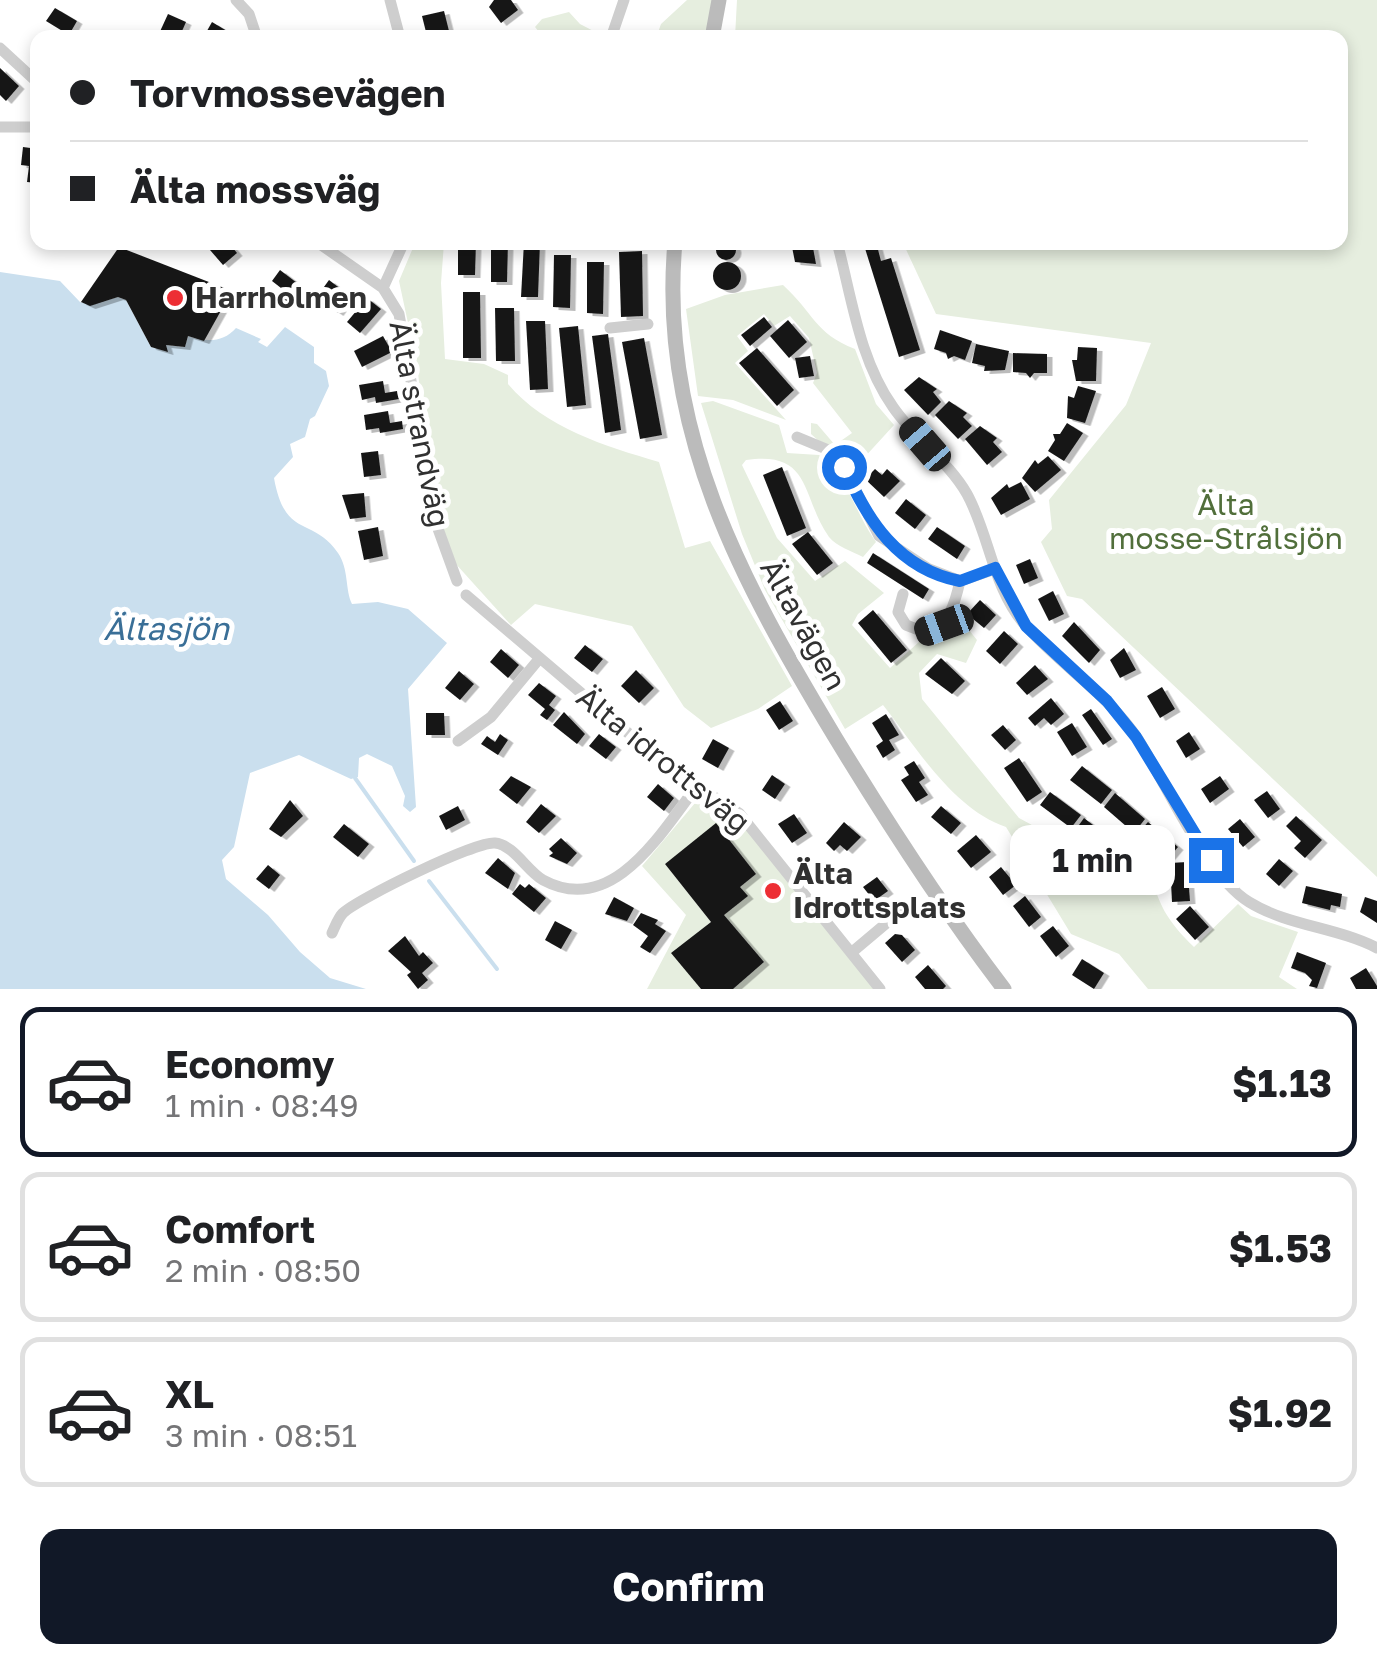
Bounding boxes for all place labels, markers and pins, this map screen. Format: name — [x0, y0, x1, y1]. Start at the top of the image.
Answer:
place label: Harrholmen — [195, 279, 367, 315]
marker: Harrholmen — [164, 287, 186, 309]
place label: Älta Idrottsplats — [793, 855, 966, 925]
marker: Älta Idrottsplats — [762, 880, 784, 902]

